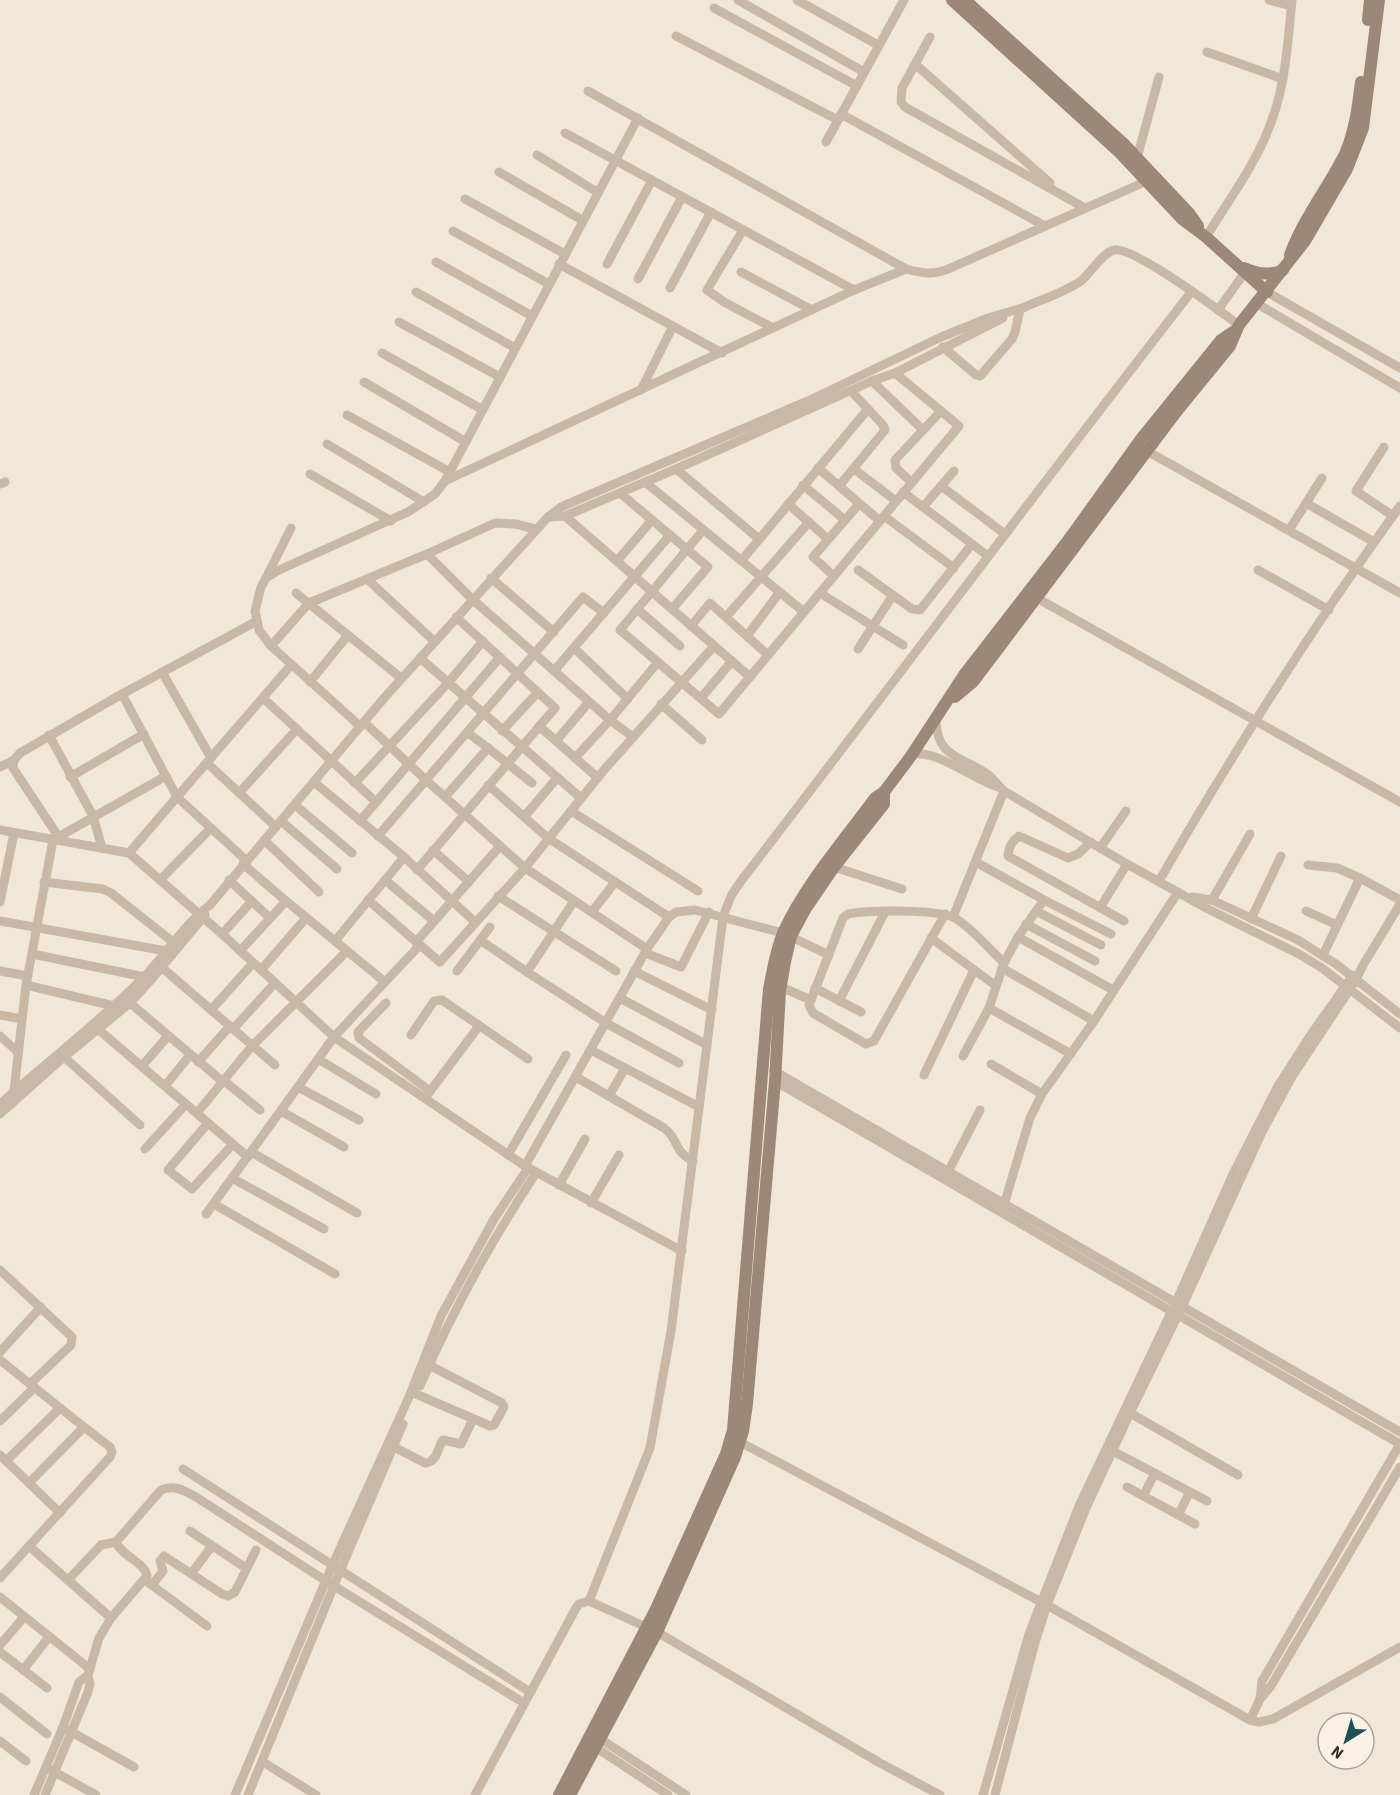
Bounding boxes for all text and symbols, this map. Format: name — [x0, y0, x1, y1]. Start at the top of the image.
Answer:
north arrow — [1316, 1711, 1376, 1771]
text: N — [1327, 1740, 1348, 1764]

